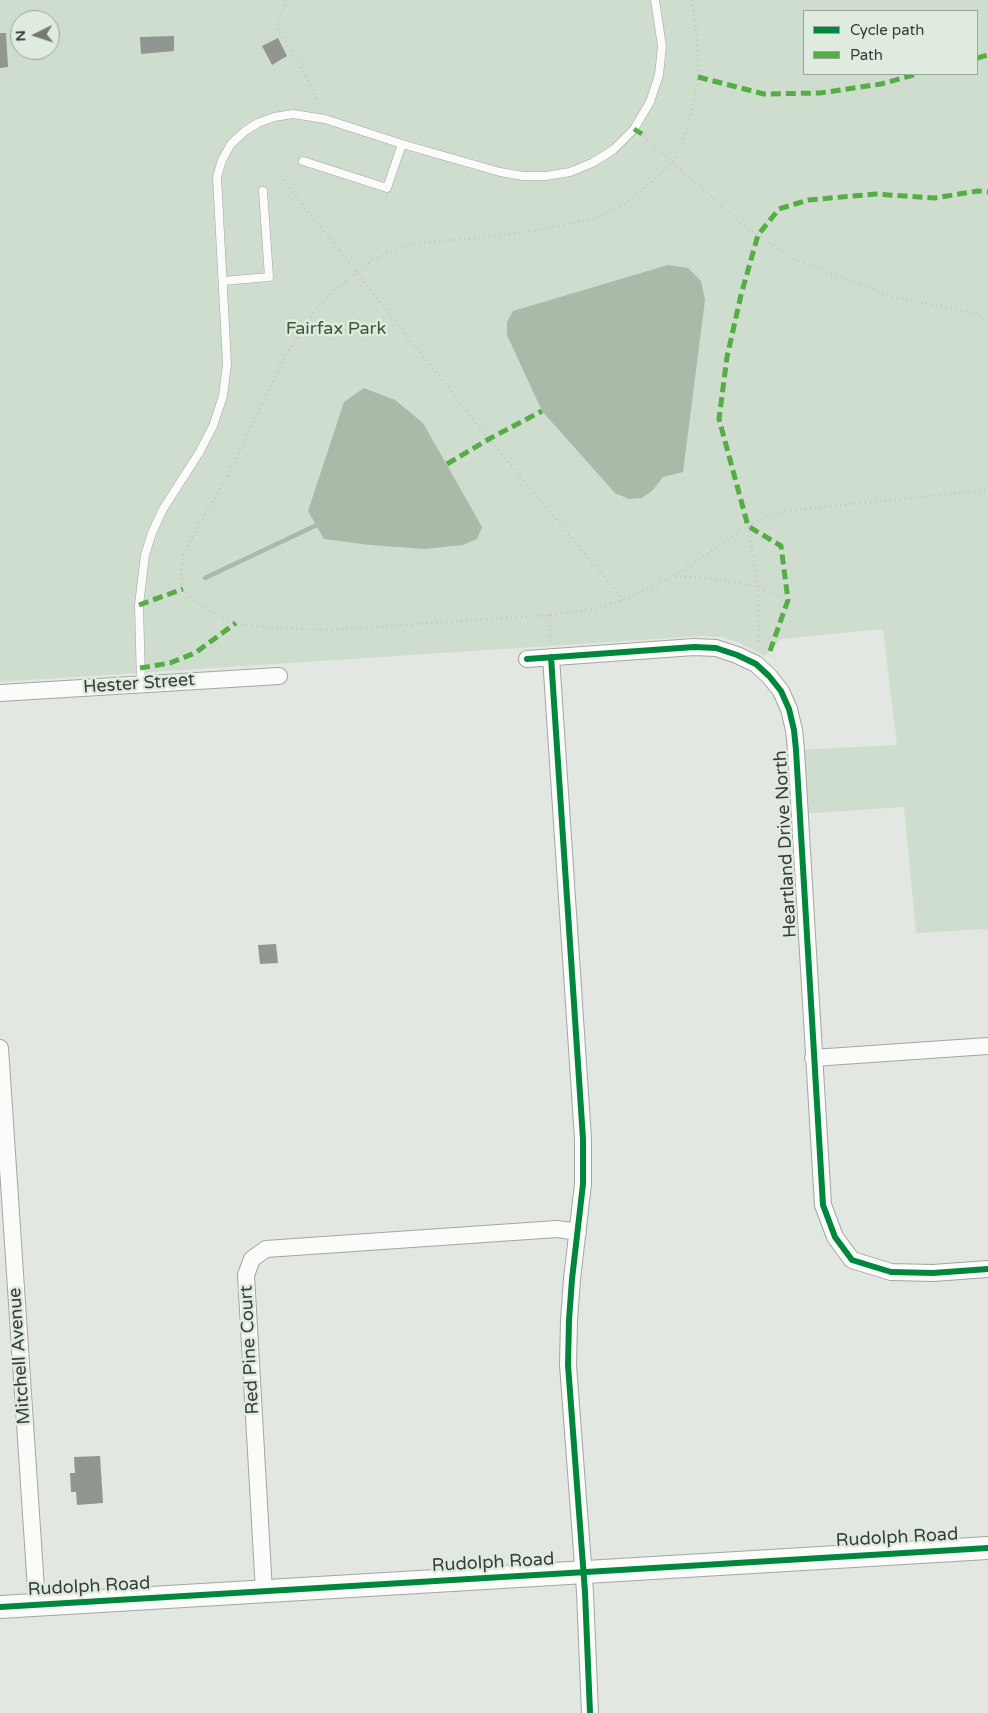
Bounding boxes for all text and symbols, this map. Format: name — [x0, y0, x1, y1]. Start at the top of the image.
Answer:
north arrow — [10, 10, 60, 60]
legend — [803, 10, 978, 75]
text: Cycle path — [850, 21, 924, 39]
text: N — [12, 30, 29, 42]
text: Path — [850, 46, 883, 64]
park label: Fairfax Park — [286, 318, 386, 340]
street label: Hester Street — [82, 669, 196, 699]
street label: Heartland Drive North — [770, 750, 802, 938]
street label: Red Pine Court — [236, 1285, 264, 1415]
street label: Mitchell Avenue — [4, 1287, 36, 1425]
street label: Rudolph Road — [835, 1524, 959, 1552]
street label: Rudolph Road — [431, 1549, 555, 1577]
street label: Rudolph Road — [27, 1573, 151, 1601]

